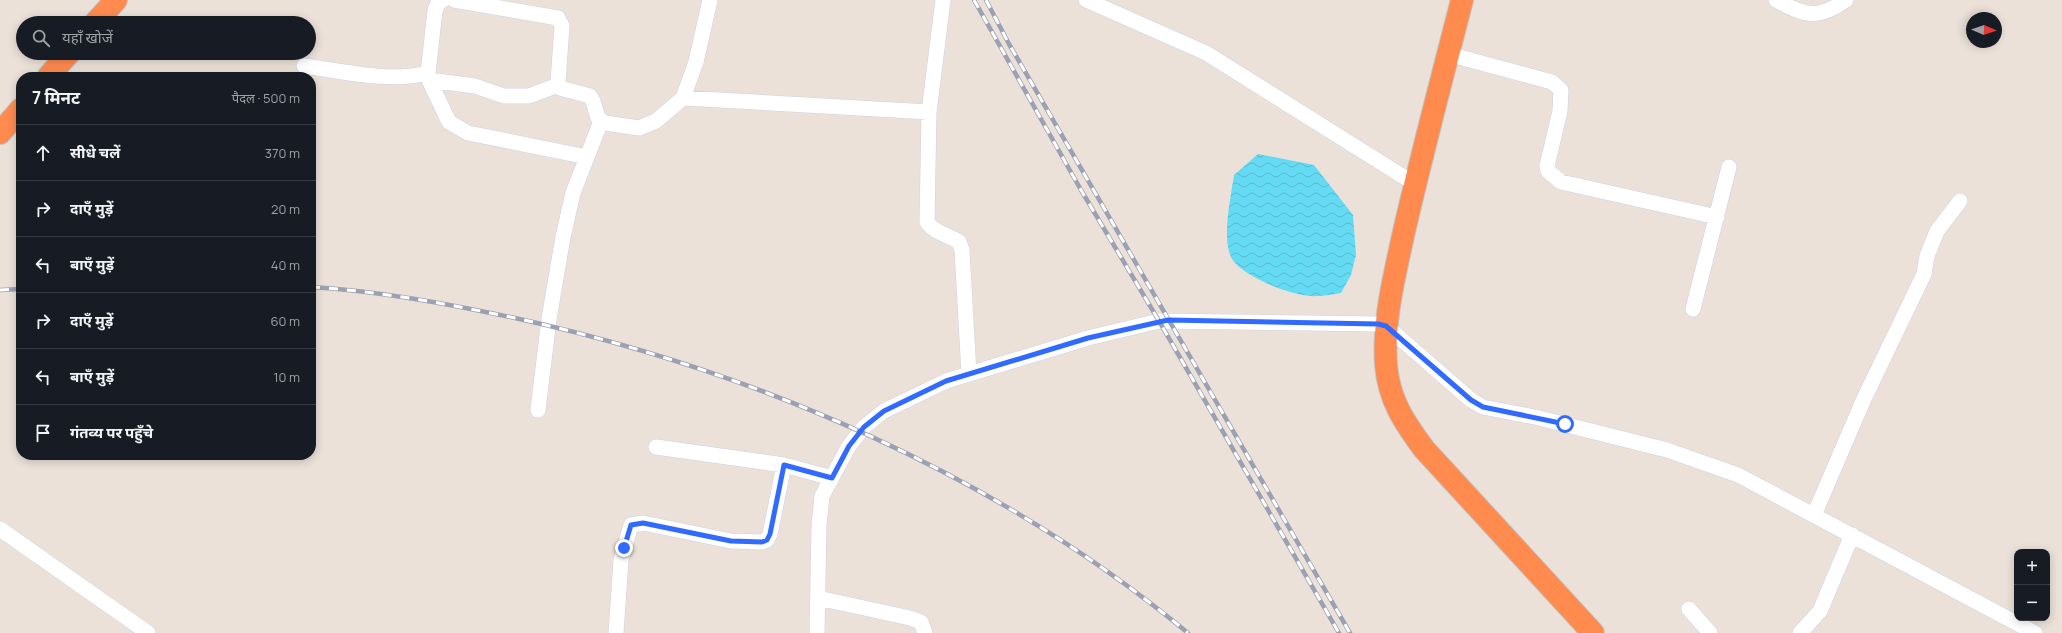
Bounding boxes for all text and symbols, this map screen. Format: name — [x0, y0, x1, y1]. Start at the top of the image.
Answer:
north arrow — [1966, 12, 2002, 48]
search box — [16, 16, 316, 60]
icon: search — [30, 27, 52, 49]
text: यहाँ खोजें — [62, 27, 113, 48]
text: 7 मिनट — [32, 86, 80, 109]
text: पैदल · 500 m — [232, 89, 300, 107]
icon: ahead — [32, 142, 54, 164]
text: सीधे चलें — [70, 142, 120, 163]
text: 370 m — [265, 144, 300, 162]
icon: right — [32, 198, 54, 220]
text: दाएँ मुड़ें — [70, 198, 113, 219]
text: 20 m — [271, 200, 300, 218]
icon: left — [32, 254, 54, 276]
text: बाएँ मुड़ें — [70, 254, 114, 275]
text: 40 m — [271, 256, 300, 274]
icon: right — [32, 310, 54, 332]
text: दाएँ मुड़ें — [70, 310, 113, 331]
text: 60 m — [270, 312, 300, 330]
icon: left — [32, 366, 54, 388]
text: बाएँ मुड़ें — [70, 366, 114, 387]
text: 10 m — [273, 368, 300, 386]
route start — [1556, 415, 1574, 433]
icon: arrive — [32, 422, 54, 444]
text: गंतव्य पर पहुँचे — [70, 422, 153, 443]
route end — [615, 539, 633, 557]
map controls — [2014, 549, 2050, 621]
button: + — [2014, 549, 2050, 585]
button: − — [2014, 585, 2050, 621]

